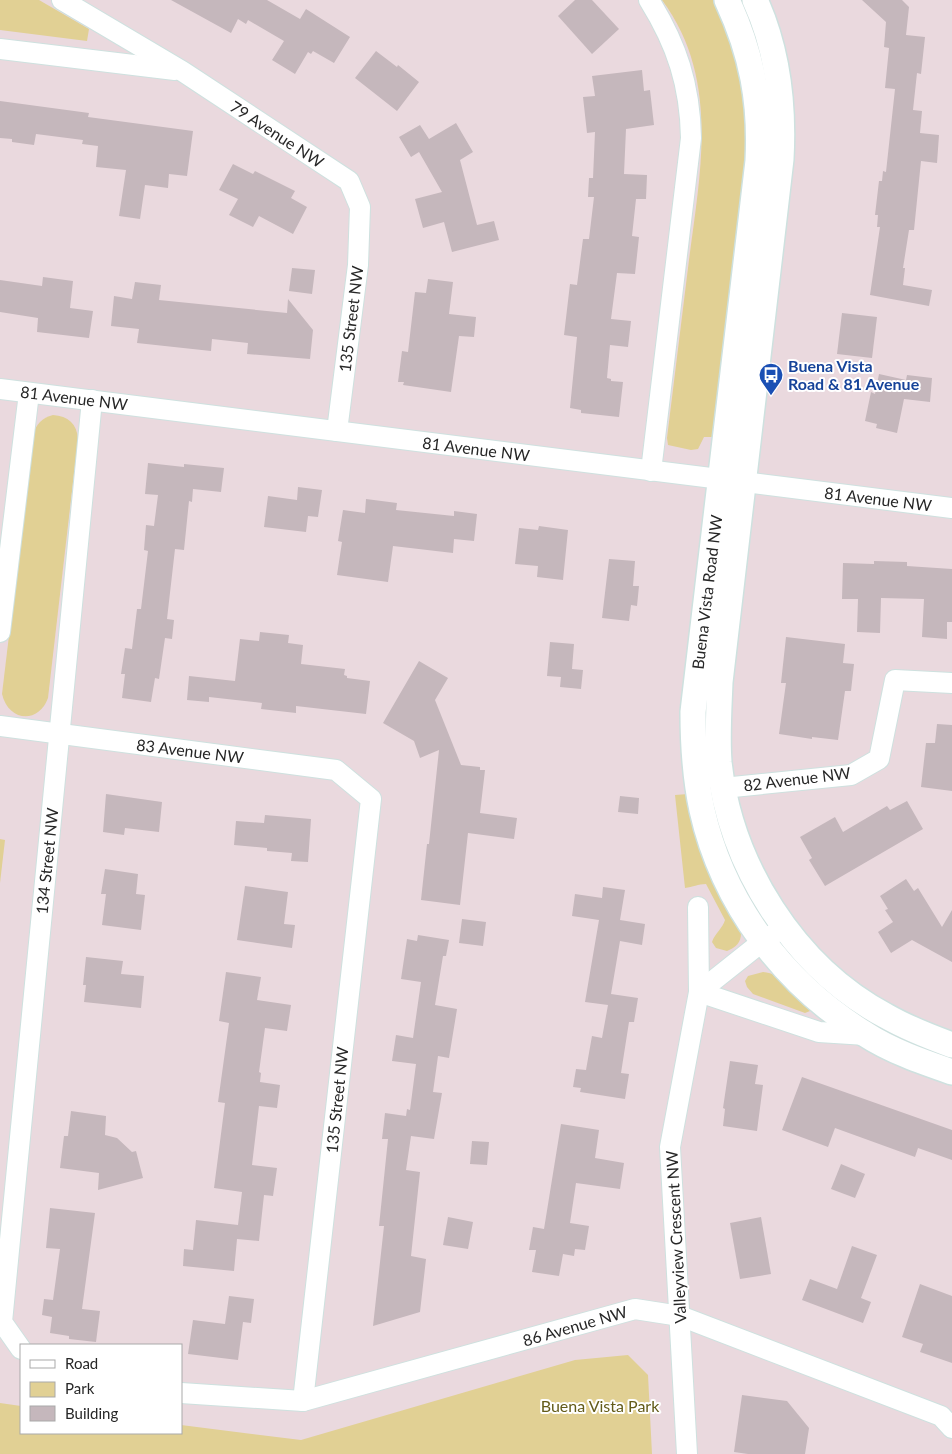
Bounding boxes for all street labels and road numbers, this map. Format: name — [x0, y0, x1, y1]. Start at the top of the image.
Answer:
street label: 79 Avenue NW — [227, 96, 328, 171]
street label: 135 Street NW — [335, 264, 367, 373]
street label: 81 Avenue NW — [19, 381, 129, 414]
street label: 81 Avenue NW — [421, 432, 531, 465]
street label: 81 Avenue NW — [823, 482, 933, 515]
street label: Buena Vista Road NW — [688, 513, 725, 670]
street label: 83 Avenue NW — [135, 734, 245, 767]
street label: 82 Avenue NW — [742, 762, 852, 795]
street label: 134 Street NW — [31, 806, 62, 915]
street label: 135 Street NW — [321, 1045, 352, 1154]
street label: Valleyview Crescent NW — [661, 1150, 690, 1324]
street label: 86 Avenue NW — [520, 1301, 630, 1350]

